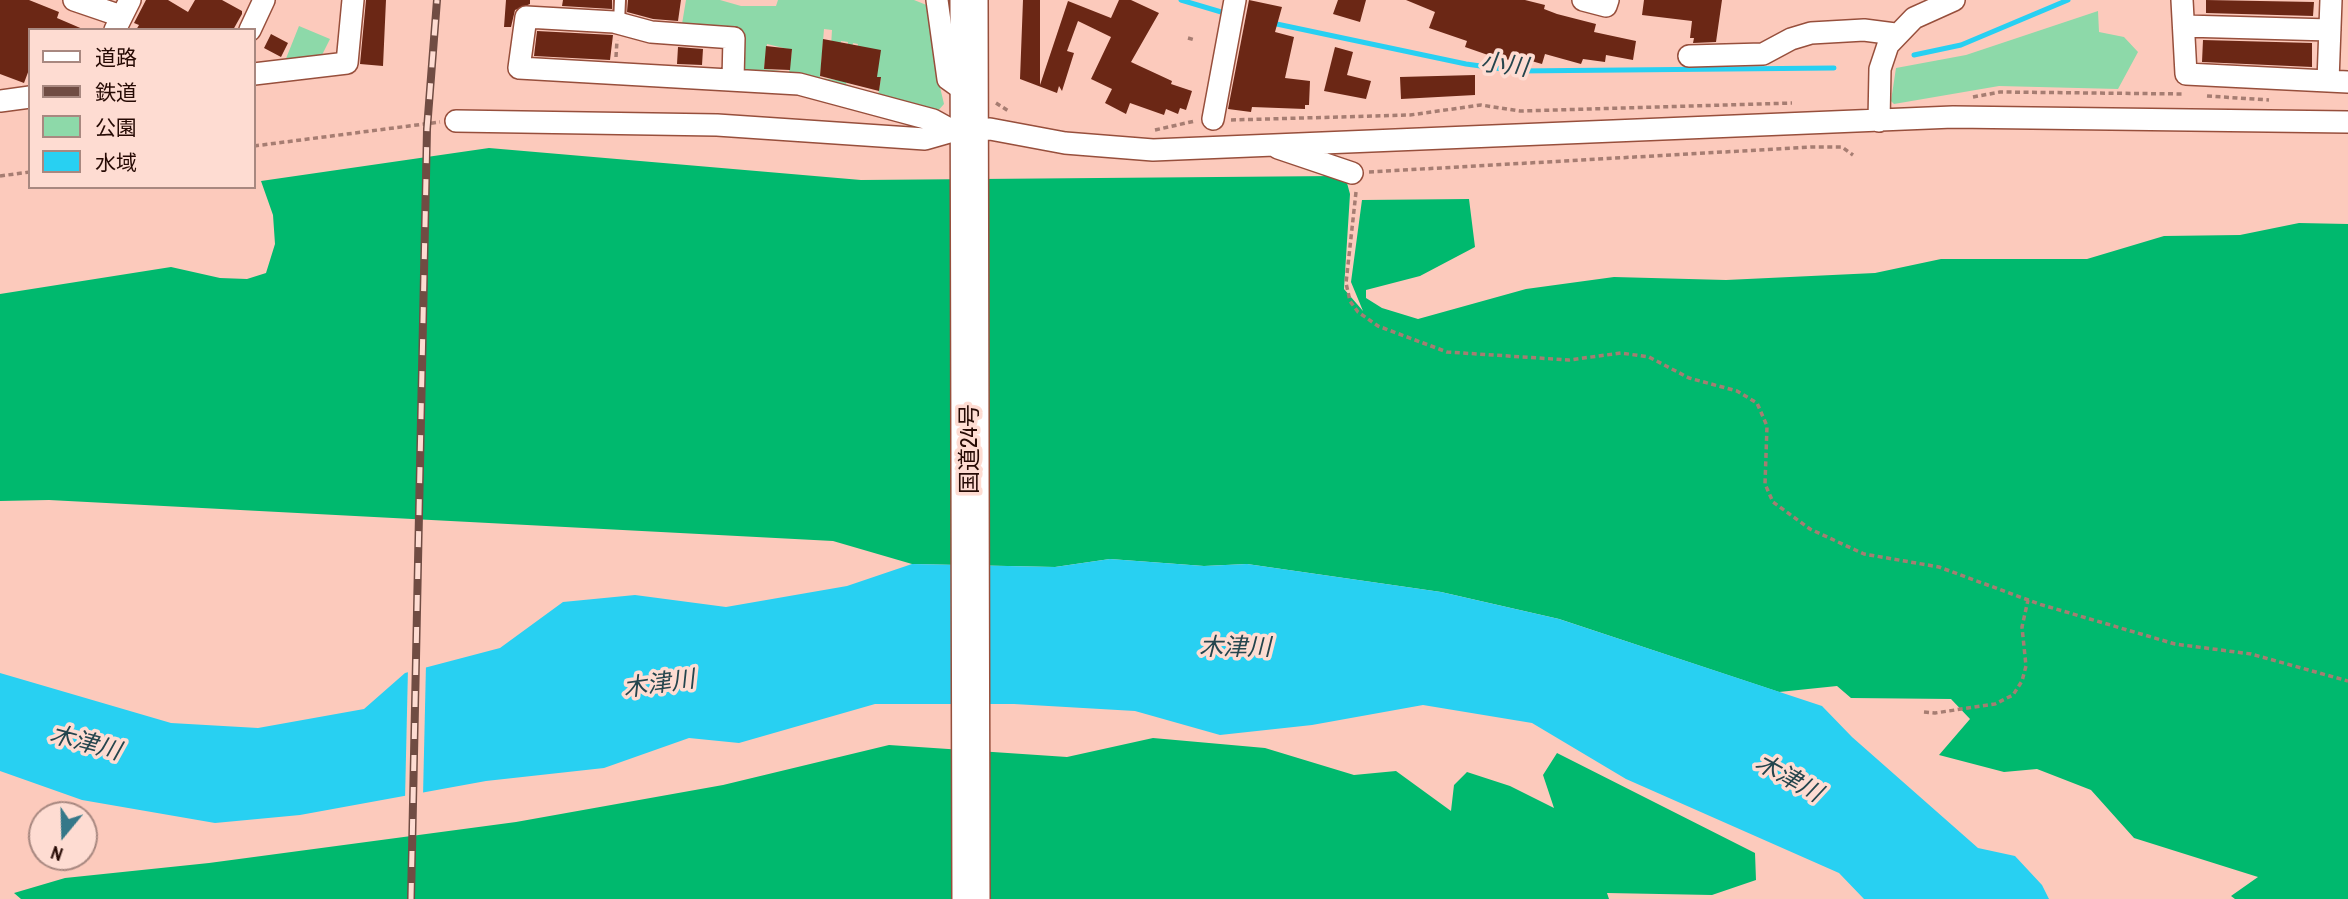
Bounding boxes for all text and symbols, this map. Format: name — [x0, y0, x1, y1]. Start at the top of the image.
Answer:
legend — [28, 28, 256, 189]
text: 道路 — [95, 43, 137, 72]
water label: 小川 — [1478, 49, 1530, 83]
text: 鉄道 — [95, 78, 137, 107]
text: 公園 — [95, 113, 137, 142]
text: 水域 — [95, 148, 137, 177]
street label: 国道24号 — [957, 404, 985, 494]
water label: 木津川 — [1199, 635, 1271, 663]
water label: 木津川 — [621, 666, 697, 704]
water label: 木津川 — [46, 721, 124, 767]
water label: 木津川 — [1750, 749, 1826, 809]
north arrow — [28, 801, 98, 871]
text: N — [47, 840, 66, 868]

